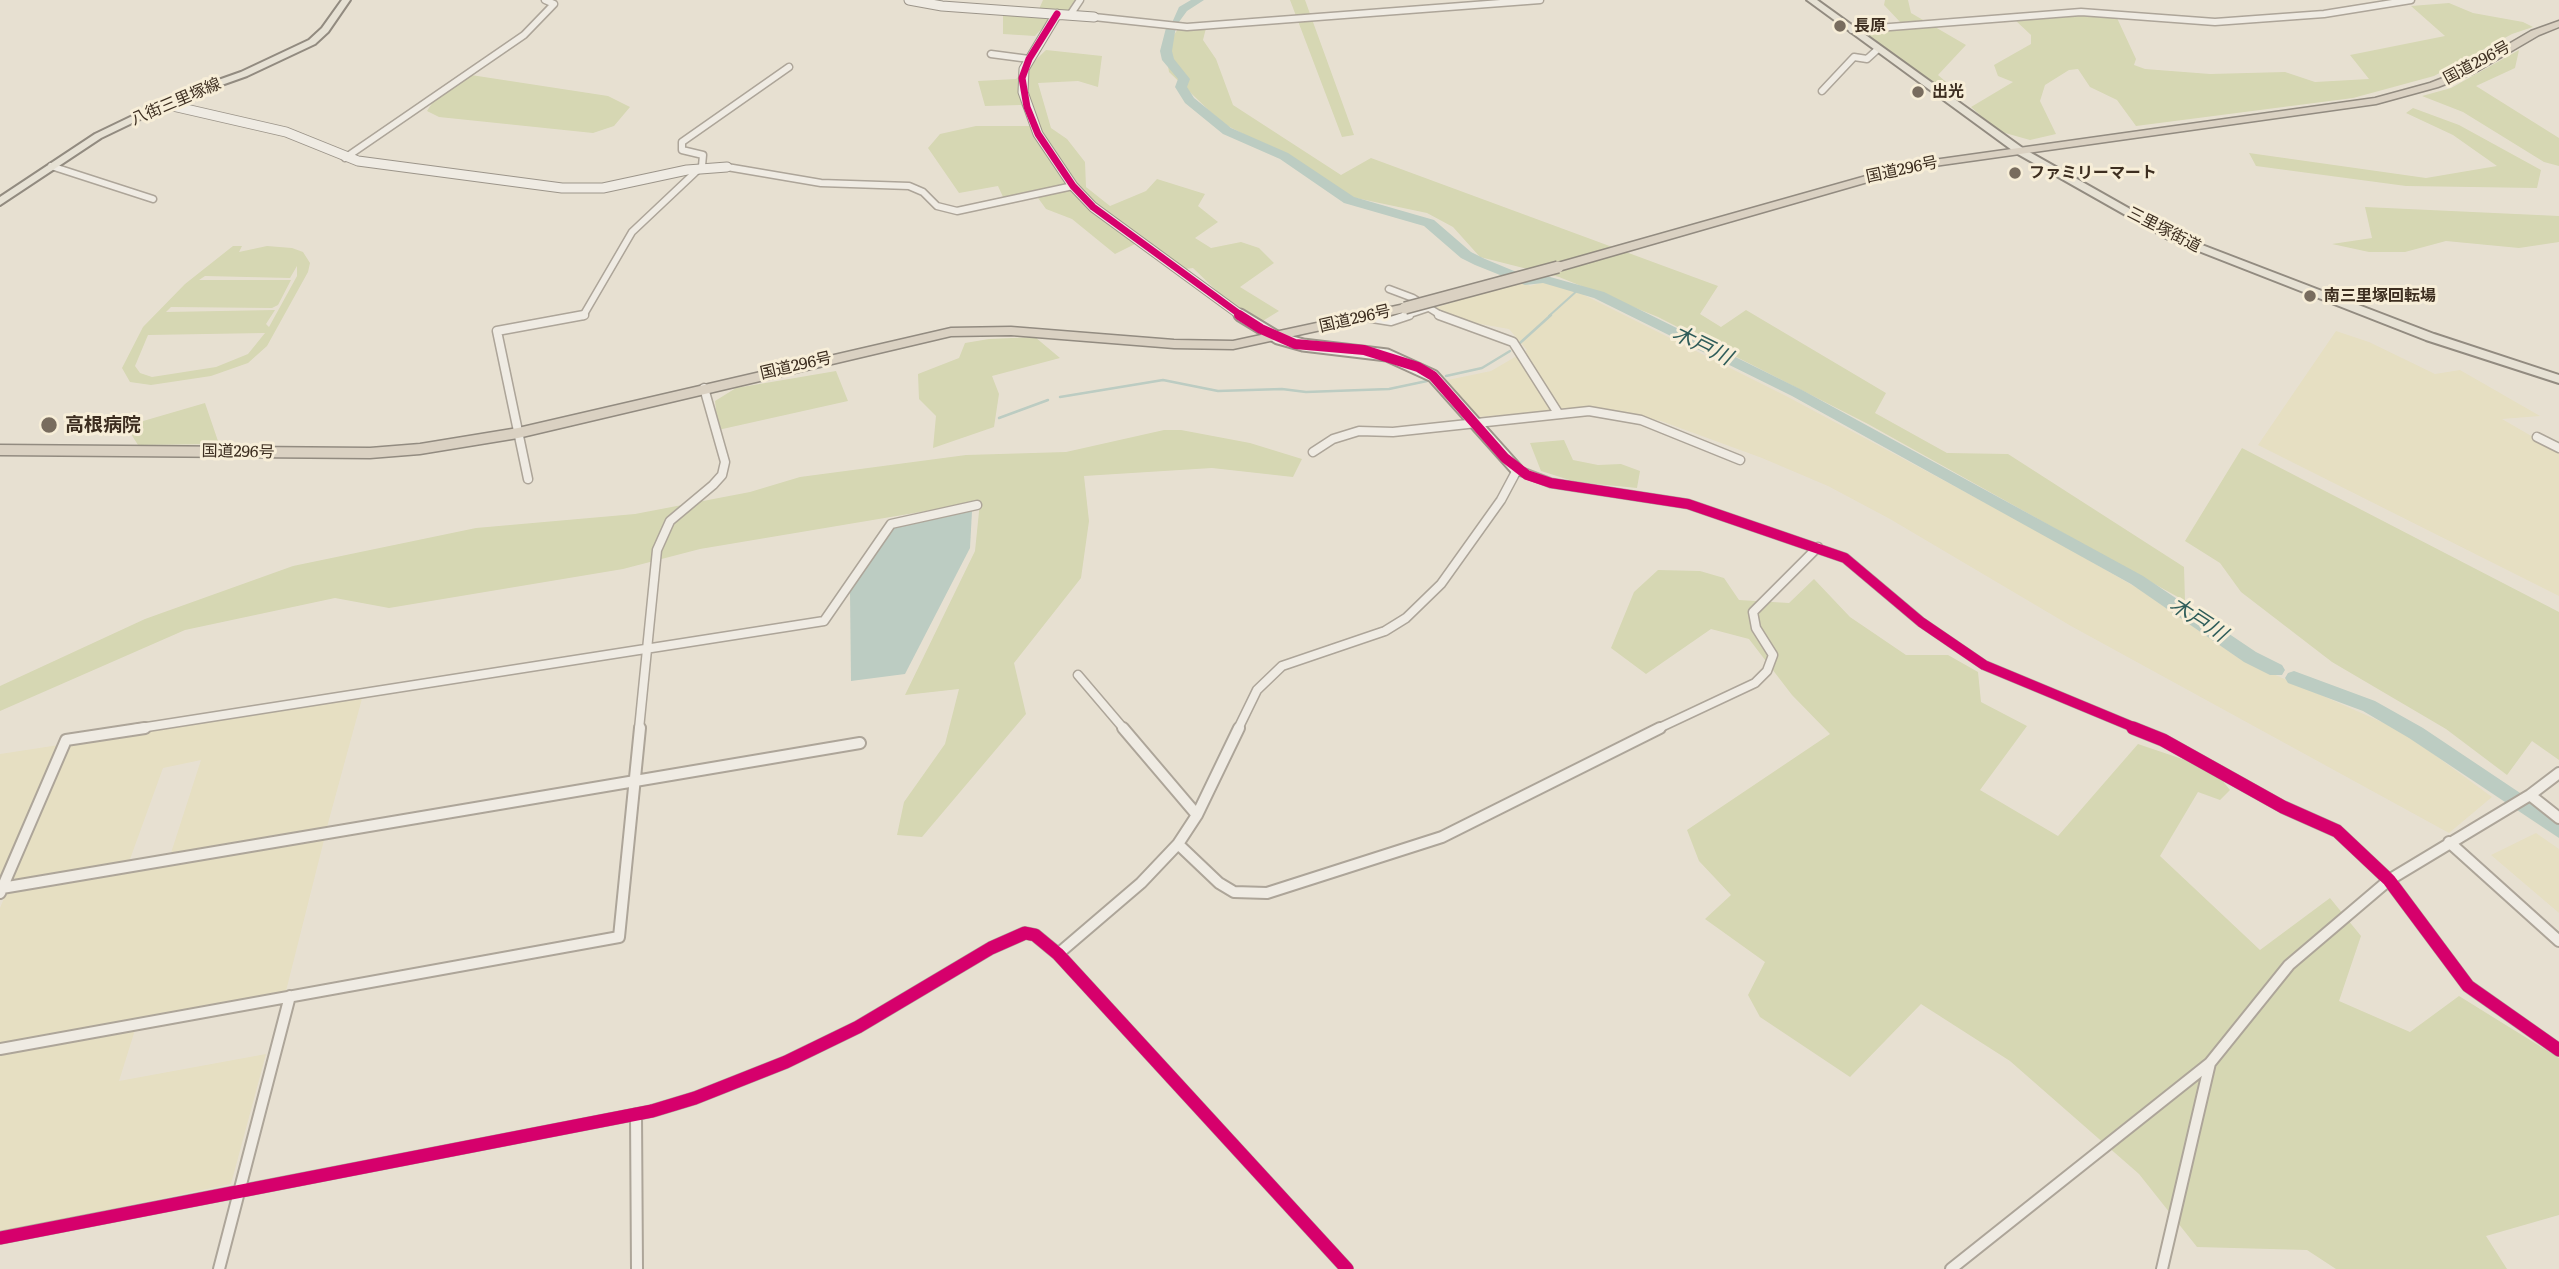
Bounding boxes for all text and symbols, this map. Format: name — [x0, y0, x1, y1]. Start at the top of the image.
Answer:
place label: 長原 — [1854, 16, 1886, 36]
marker: 長原 — [1832, 18, 1848, 34]
street label: 国道296号 — [2440, 37, 2514, 89]
street label: 八街三里塚線 — [128, 74, 224, 130]
place label: 出光 — [1932, 82, 1964, 102]
marker: 出光 — [1910, 84, 1926, 100]
street label: 国道296号 — [1864, 153, 1940, 187]
place label: ファミリーマート — [2029, 163, 2157, 183]
marker: ファミリーマート — [2007, 165, 2023, 181]
street label: 三里塚街道 — [2124, 203, 2204, 257]
place label: 南三里塚回転場 — [2324, 286, 2436, 306]
marker: 南三里塚回転場 — [2302, 288, 2318, 304]
street label: 国道296号 — [1317, 301, 1393, 337]
water label: 木戸川 — [1668, 321, 1736, 371]
street label: 国道296号 — [758, 348, 834, 384]
place label: 高根病院 — [65, 414, 141, 436]
marker: 高根病院 — [39, 415, 59, 435]
street label: 国道296号 — [201, 442, 275, 462]
water label: 木戸川 — [2165, 592, 2231, 648]

